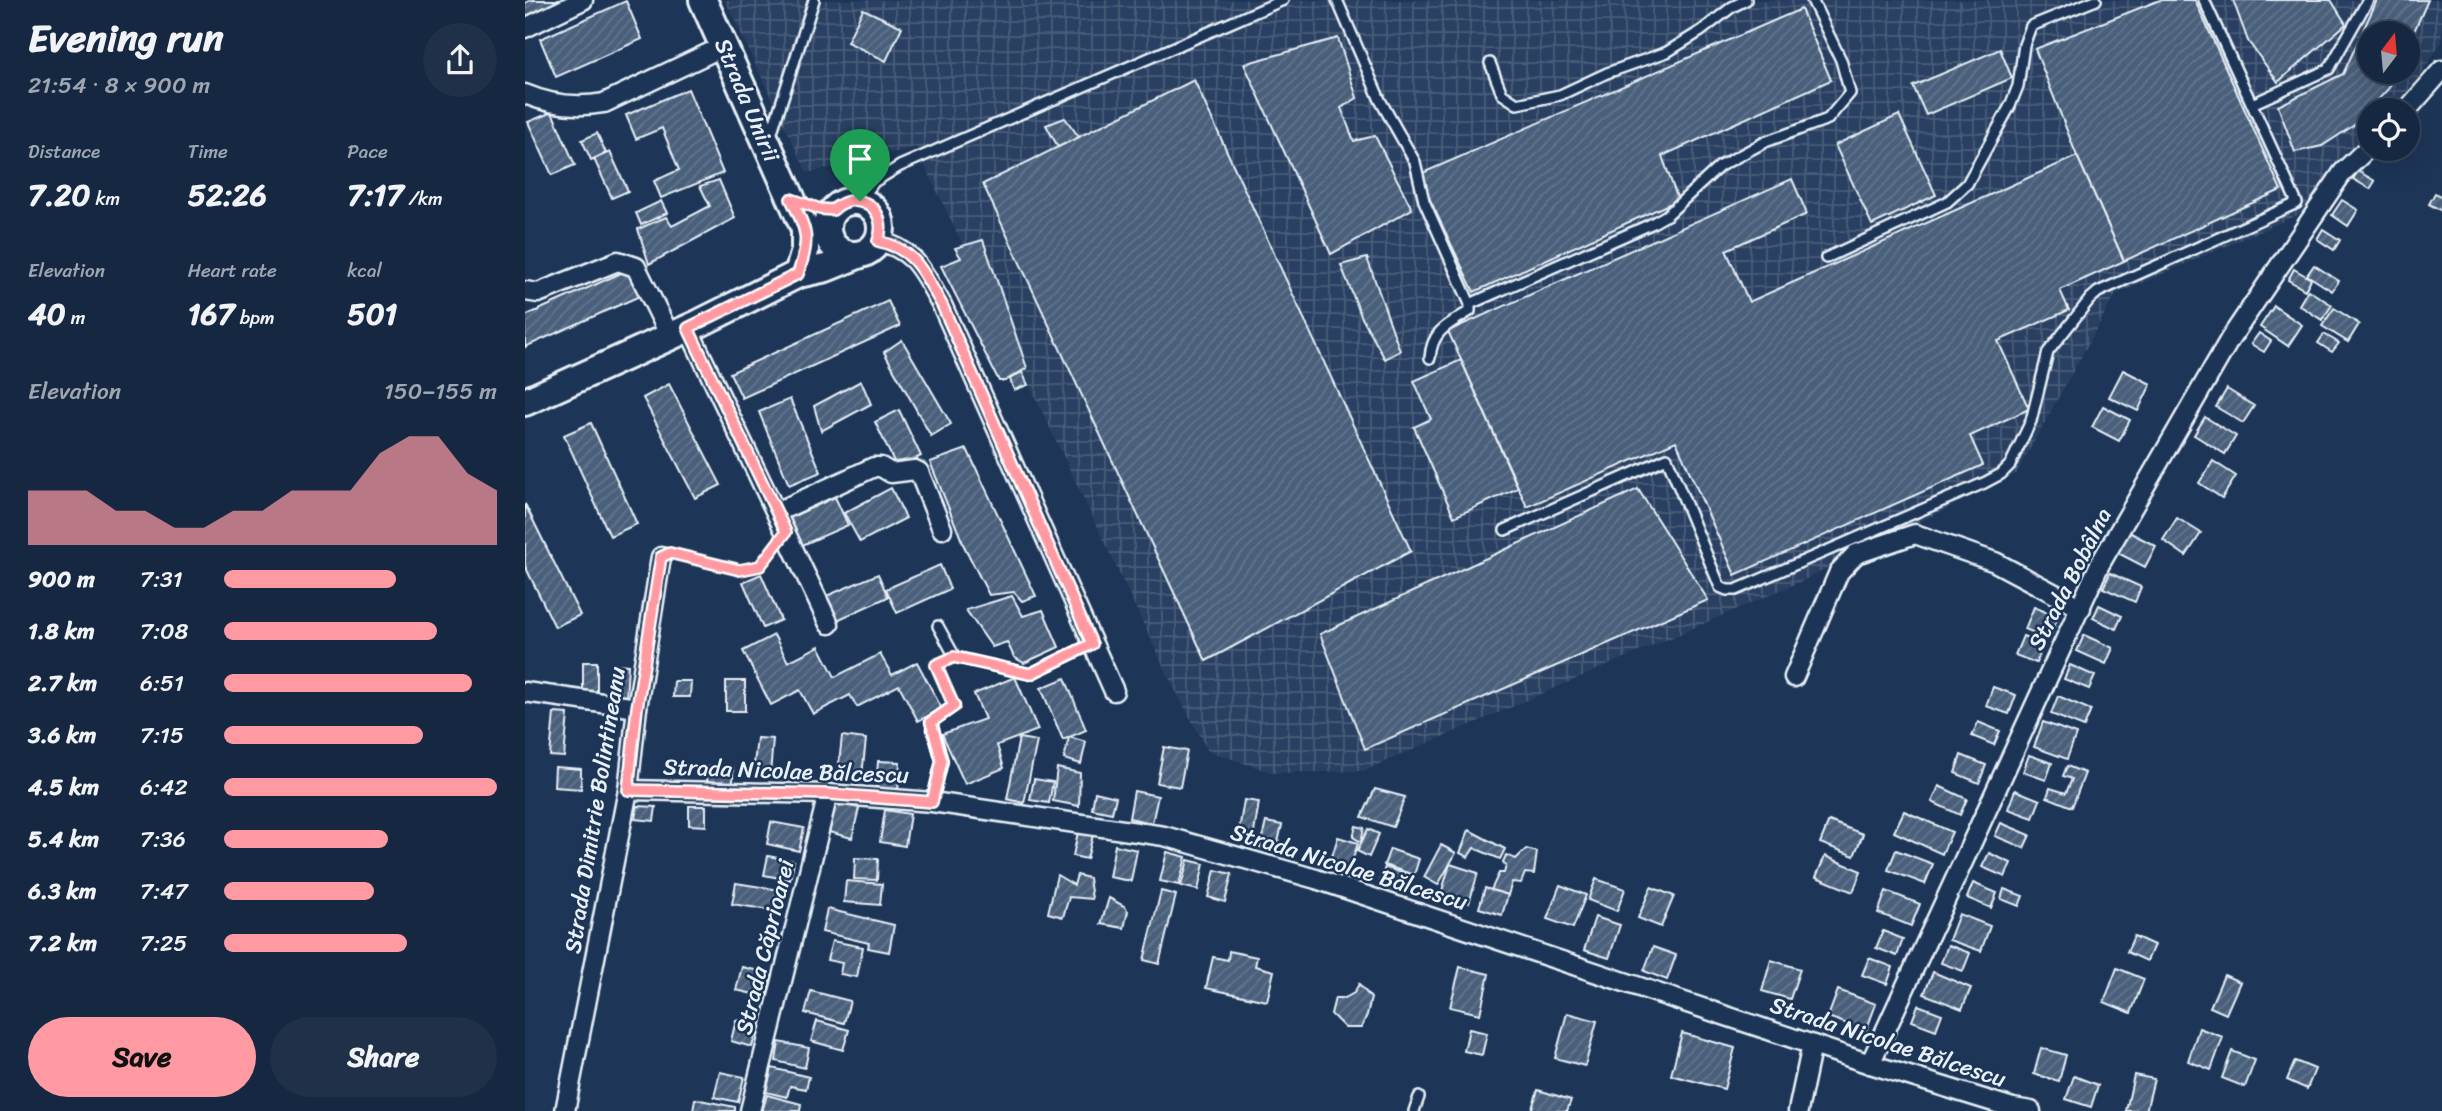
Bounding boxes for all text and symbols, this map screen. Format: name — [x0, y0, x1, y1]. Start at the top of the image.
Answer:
text: Evening run — [28, 5, 224, 72]
north arrow — [2357, 21, 2420, 84]
map controls — [2357, 21, 2420, 161]
button: share — [423, 23, 497, 97]
street label: Strada Unirii — [702, 32, 792, 169]
text: 21:54 · 8 × 900 m — [28, 65, 210, 106]
button: locate — [2357, 98, 2420, 161]
pin — [830, 129, 890, 201]
text: Distance — [28, 135, 100, 168]
text: Time — [188, 135, 228, 168]
text: Pace — [347, 135, 388, 168]
icon: arrive — [841, 140, 879, 178]
text: 7.20 — [28, 168, 90, 222]
text: 52:26 — [188, 168, 267, 222]
text: 7:17 — [347, 168, 404, 222]
text: km — [90, 182, 120, 215]
text: /km — [404, 182, 443, 215]
text: Elevation — [28, 254, 105, 287]
text: Heart rate — [188, 254, 277, 287]
text: kcal — [347, 254, 382, 287]
text: 40 — [28, 287, 66, 341]
text: 167 — [188, 287, 235, 341]
text: 501 — [347, 287, 398, 341]
text: m — [66, 301, 85, 334]
text: bpm — [235, 301, 275, 334]
text: Elevation — [28, 371, 121, 412]
text: 150–155 m — [384, 371, 497, 412]
street label: Strada Bobâlna — [2016, 500, 2124, 658]
text: 900 m — [28, 559, 95, 600]
text: 7:31 — [140, 559, 183, 600]
text: 1.8 km — [28, 611, 95, 652]
text: 7:08 — [140, 611, 188, 652]
text: 2.7 km — [28, 663, 97, 704]
text: 6:51 — [140, 663, 184, 704]
street label: Strada Dimitrie Bolintineanu — [552, 664, 638, 956]
text: 3.6 km — [28, 715, 97, 756]
text: 7:15 — [140, 715, 184, 756]
street label: Strada Nicolae Bălcescu — [662, 746, 910, 796]
text: 4.5 km — [28, 767, 99, 808]
text: 6:42 — [140, 767, 188, 808]
street label: Strada Nicolae Bălcescu — [1225, 811, 1473, 923]
text: 5.4 km — [28, 819, 99, 860]
text: 7:36 — [140, 819, 186, 860]
street label: Strada Căprioarei — [723, 855, 807, 1039]
text: 6.3 km — [28, 871, 97, 912]
text: 7:47 — [140, 871, 188, 912]
text: 7.2 km — [28, 923, 97, 964]
text: 7:25 — [140, 923, 187, 964]
street label: Strada Nicolae Bălcescu — [1765, 984, 2012, 1100]
button: Save — [28, 1017, 256, 1097]
button: Share — [270, 1017, 497, 1097]

